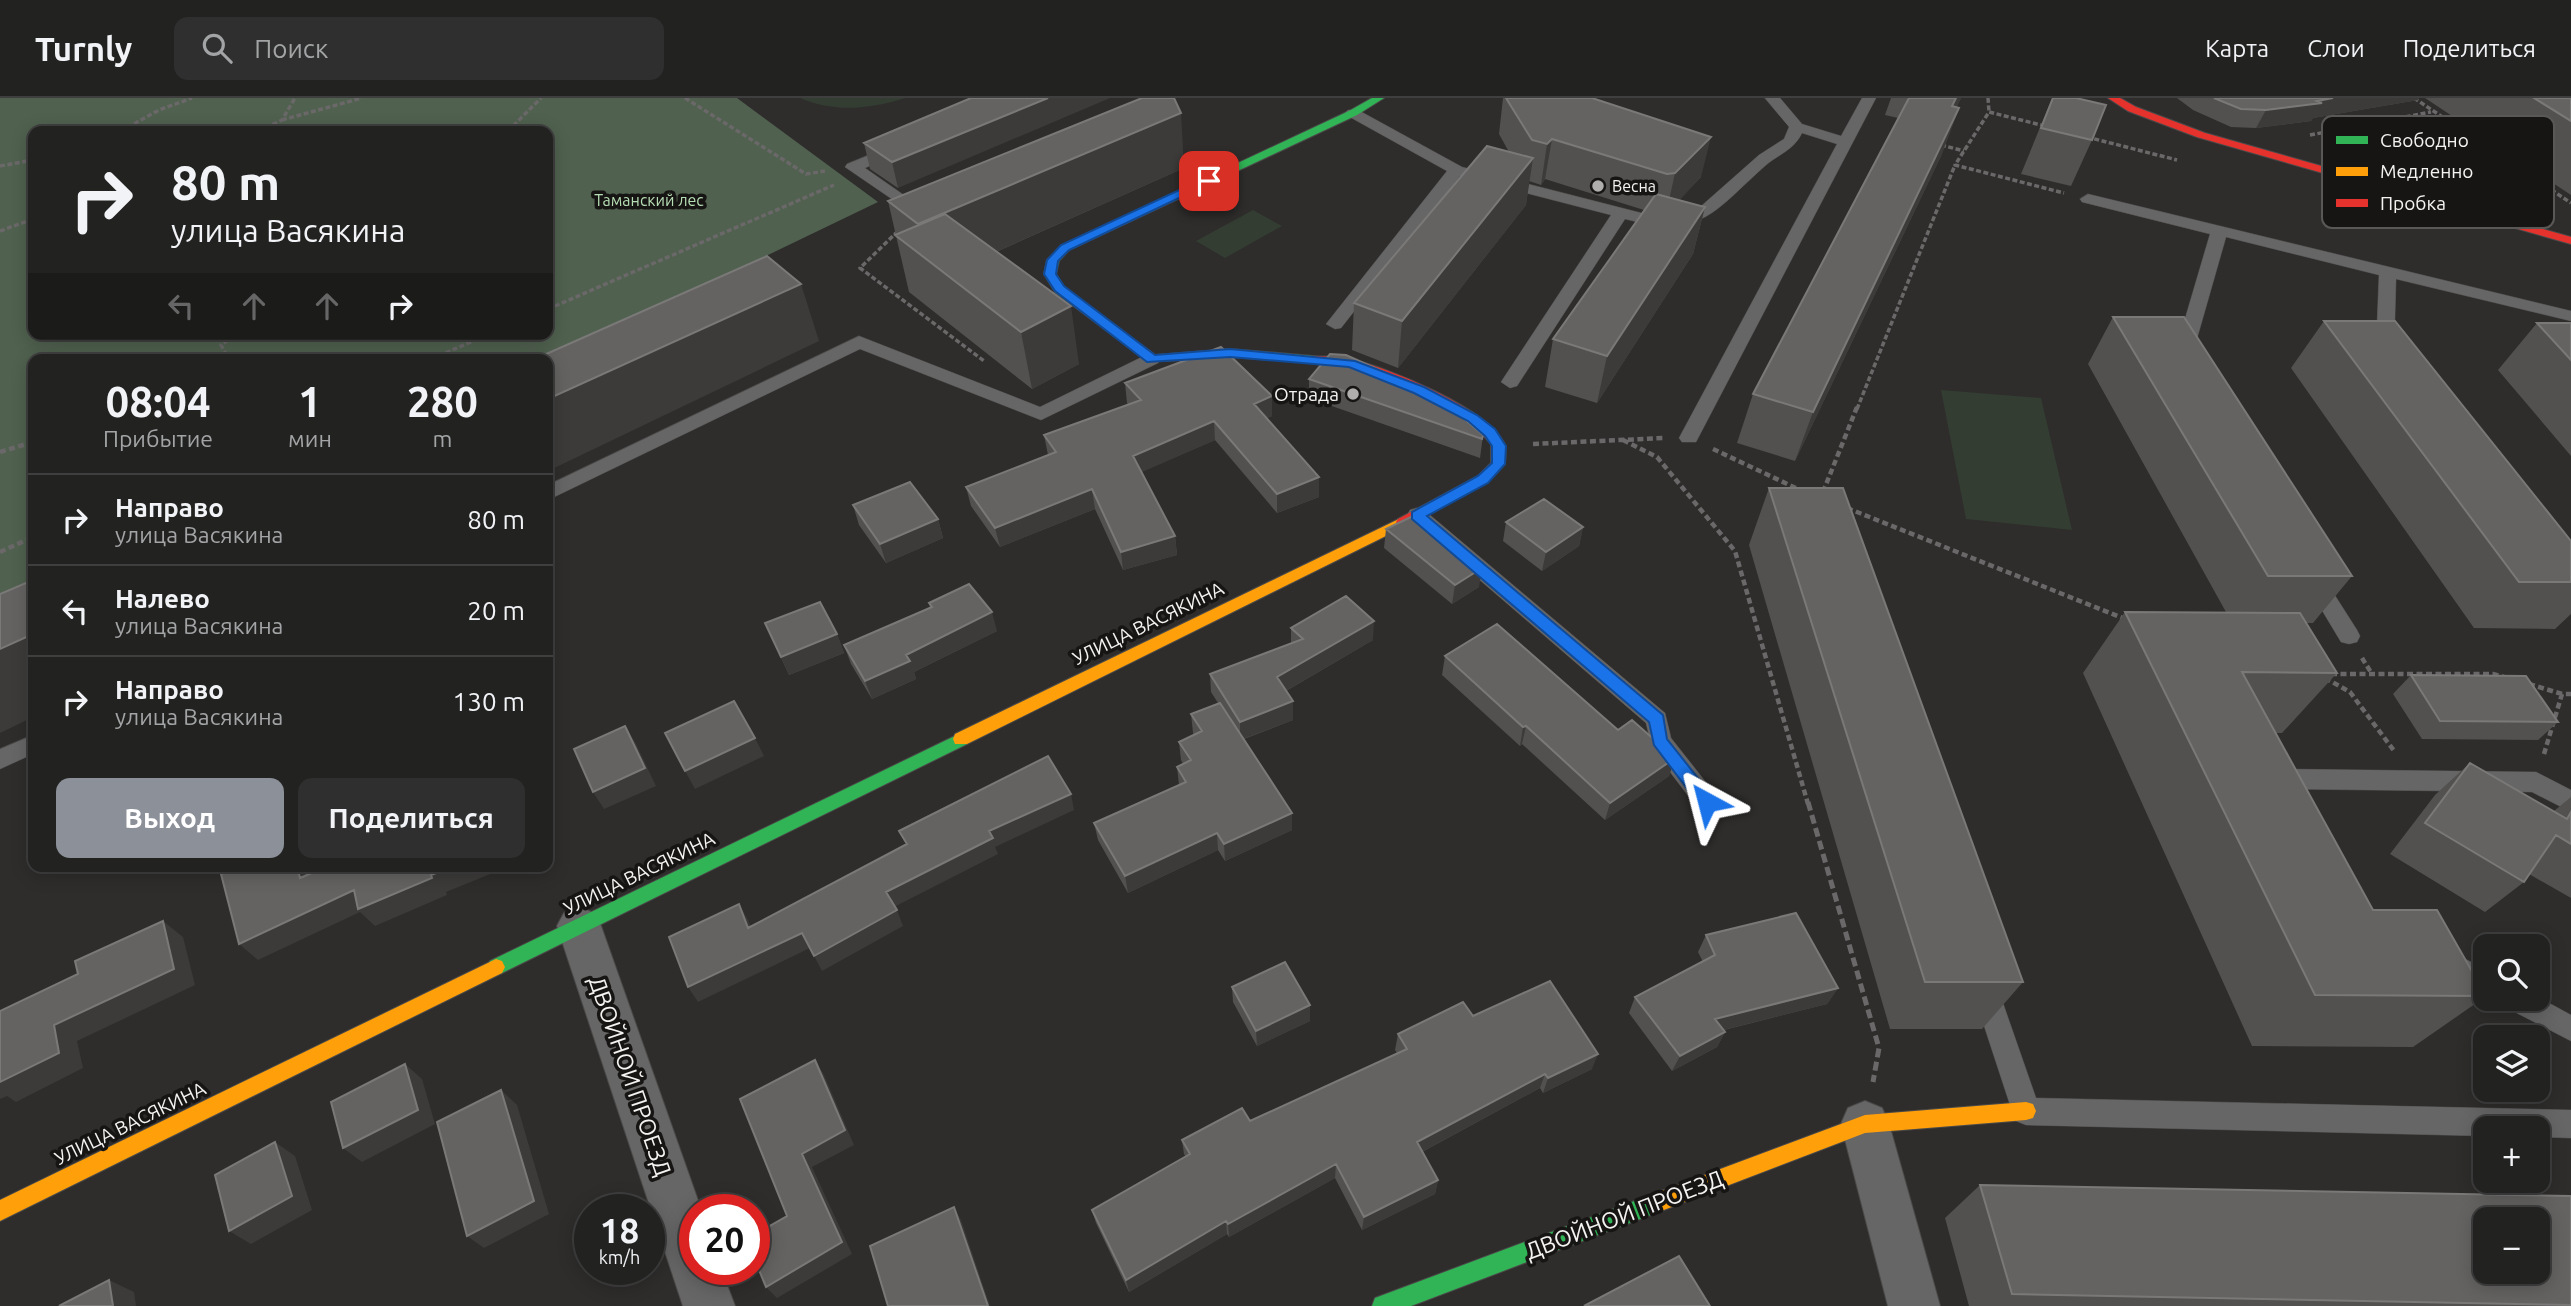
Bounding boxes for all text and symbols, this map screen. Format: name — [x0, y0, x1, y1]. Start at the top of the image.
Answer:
search box — [174, 17, 664, 80]
icon: search — [198, 29, 236, 67]
text: Turnly — [35, 30, 132, 67]
text: Поиск — [254, 34, 328, 63]
text: Карта — [2205, 35, 2269, 62]
text: Слои — [2307, 35, 2365, 62]
text: Поделиться — [2403, 35, 2536, 62]
legend — [2322, 116, 2554, 228]
text: Свободно — [2380, 129, 2469, 151]
pin — [1179, 151, 1239, 211]
icon: right — [56, 154, 147, 245]
text: 80 m — [171, 154, 280, 209]
text: Медленно — [2380, 160, 2473, 182]
icon: arrive — [1190, 162, 1228, 200]
place label: Весна — [1612, 177, 1656, 195]
marker: Весна — [1590, 178, 1606, 194]
park label: Таманский лес — [594, 191, 704, 209]
text: Пробка — [2380, 192, 2446, 214]
text: улица Васякина — [171, 212, 405, 248]
icon: left — [162, 287, 200, 325]
icon: ahead — [235, 287, 273, 325]
icon: ahead — [308, 287, 346, 325]
icon: right — [381, 287, 419, 325]
text: 08:04 — [105, 378, 211, 425]
text: 1 — [298, 378, 322, 425]
text: 280 — [407, 378, 478, 425]
place label: Отрада — [1274, 383, 1339, 405]
marker: Отрада — [1345, 386, 1361, 402]
text: Прибытие — [103, 426, 213, 451]
text: мин — [288, 426, 332, 451]
text: m — [432, 426, 452, 451]
text: Направо — [115, 493, 224, 522]
icon: right — [56, 501, 94, 539]
text: 80 m — [467, 505, 525, 534]
text: улица Васякина — [115, 522, 283, 547]
street label: УЛИЦА ВАСЯКИНА — [1069, 577, 1228, 669]
text: Налево — [115, 584, 210, 613]
icon: left — [56, 592, 94, 630]
text: 20 m — [467, 596, 525, 625]
text: улица Васякина — [115, 613, 283, 638]
text: Направо — [115, 675, 224, 704]
icon: right — [56, 683, 94, 721]
text: 130 m — [453, 687, 525, 716]
text: улица Васякина — [115, 704, 283, 729]
position arrow — [1670, 765, 1744, 839]
button: Выход — [56, 778, 284, 858]
button: Поделиться — [298, 778, 525, 858]
street label: УЛИЦА ВАСЯКИНА — [560, 827, 719, 919]
map controls — [2473, 934, 2550, 1284]
button: search — [2473, 934, 2550, 1011]
street label: ДВОЙНОЙ ПРОЕЗД — [585, 973, 676, 1179]
button: layers — [2473, 1025, 2550, 1102]
street label: УЛИЦА ВАСЯКИНА — [51, 1077, 210, 1169]
button: + — [2473, 1116, 2550, 1193]
street label: ДВОЙНОЙ ПРОЕЗД — [1521, 1165, 1726, 1264]
speed limit sign: 20 — [679, 1194, 770, 1285]
button: − — [2473, 1207, 2550, 1284]
text: 18 — [600, 1210, 639, 1250]
text: km/h — [599, 1247, 640, 1267]

